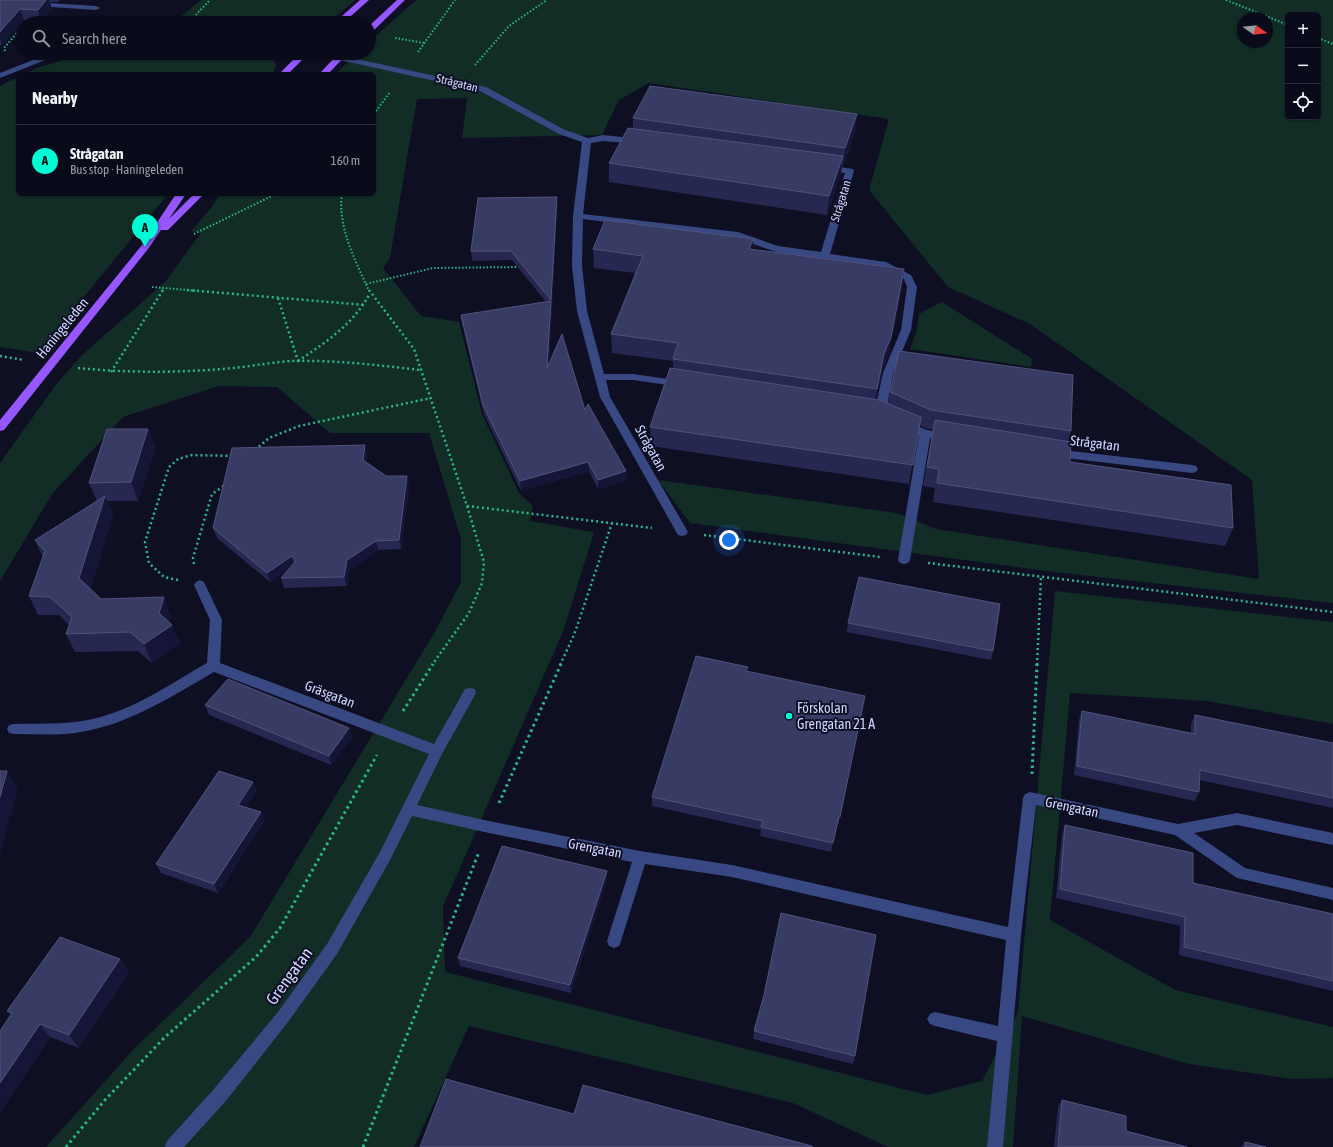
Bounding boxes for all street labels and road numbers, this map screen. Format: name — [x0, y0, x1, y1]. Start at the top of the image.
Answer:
street label: Strågatan — [435, 71, 479, 95]
street label: Strågatan — [828, 179, 854, 223]
street label: Haningeleden — [33, 295, 91, 361]
street label: Strågatan — [632, 422, 670, 474]
street label: Strågatan — [1069, 432, 1121, 454]
street label: Gräsgatan — [303, 677, 357, 711]
street label: Grengatan — [1044, 794, 1100, 820]
street label: Grengatan — [567, 835, 623, 861]
street label: Grengatan — [262, 943, 316, 1009]

